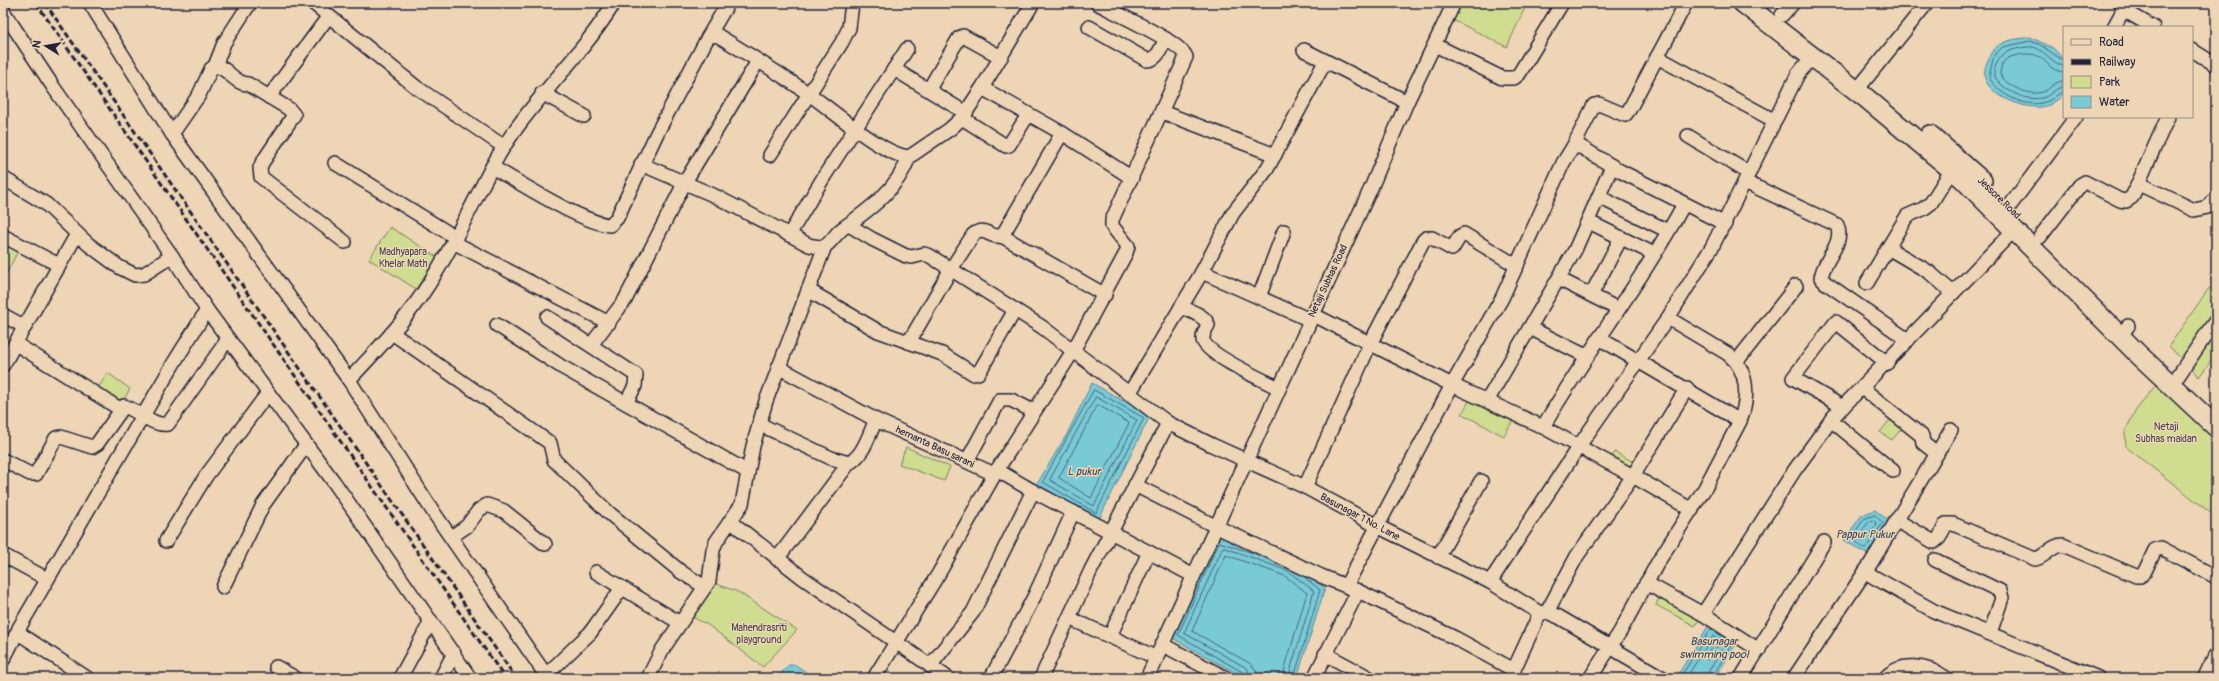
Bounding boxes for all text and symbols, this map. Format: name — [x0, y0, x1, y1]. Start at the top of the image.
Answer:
north arrow — [26, 26, 66, 66]
legend — [2063, 26, 2193, 118]
text: Road — [2099, 35, 2124, 50]
text: N — [30, 39, 44, 49]
text: Railway — [2099, 55, 2135, 70]
text: Park — [2099, 75, 2120, 90]
text: Water — [2099, 95, 2130, 110]
street label: Jessore Road — [1975, 175, 2023, 222]
street label: Netaji Subhas Road — [1306, 243, 1350, 319]
park label: Madhyapara Khelar Math — [379, 246, 428, 270]
park label: Netaji Subhas maidan — [2135, 421, 2197, 445]
street label: hemanta Basu sarani — [894, 424, 976, 471]
water label: L pukur — [1067, 465, 1103, 478]
street label: Basunagar 1 No. Lane — [1318, 491, 1402, 543]
water label: Pappur Pukur — [1836, 528, 1896, 541]
park label: Mahendrasriti playground — [731, 622, 787, 646]
water label: Basunagar swimming pool — [1679, 635, 1750, 661]

